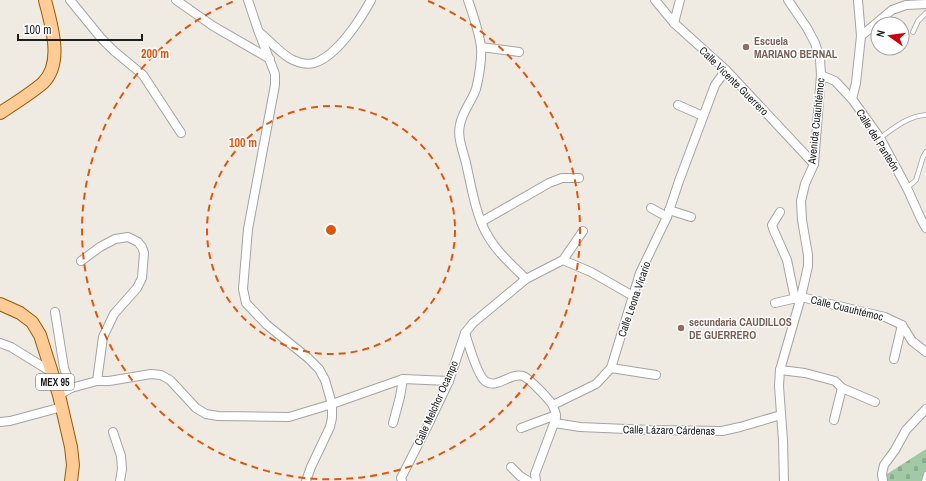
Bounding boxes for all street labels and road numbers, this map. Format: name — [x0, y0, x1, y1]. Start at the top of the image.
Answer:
street label: Calle Vicente Guerrero — [696, 43, 772, 119]
street label: Avenida Cuauhtémoc — [804, 77, 828, 166]
street label: Calle del Panteón — [853, 106, 903, 174]
street label: Calle Leona Vicario — [615, 259, 653, 339]
street label: Calle Cuauhtémoc — [809, 292, 885, 324]
street label: Calle Melchor Ocampo — [411, 358, 461, 448]
road number: MEX 95 — [36, 374, 74, 390]
street label: Calle Lázaro Cárdenas — [623, 422, 716, 438]

